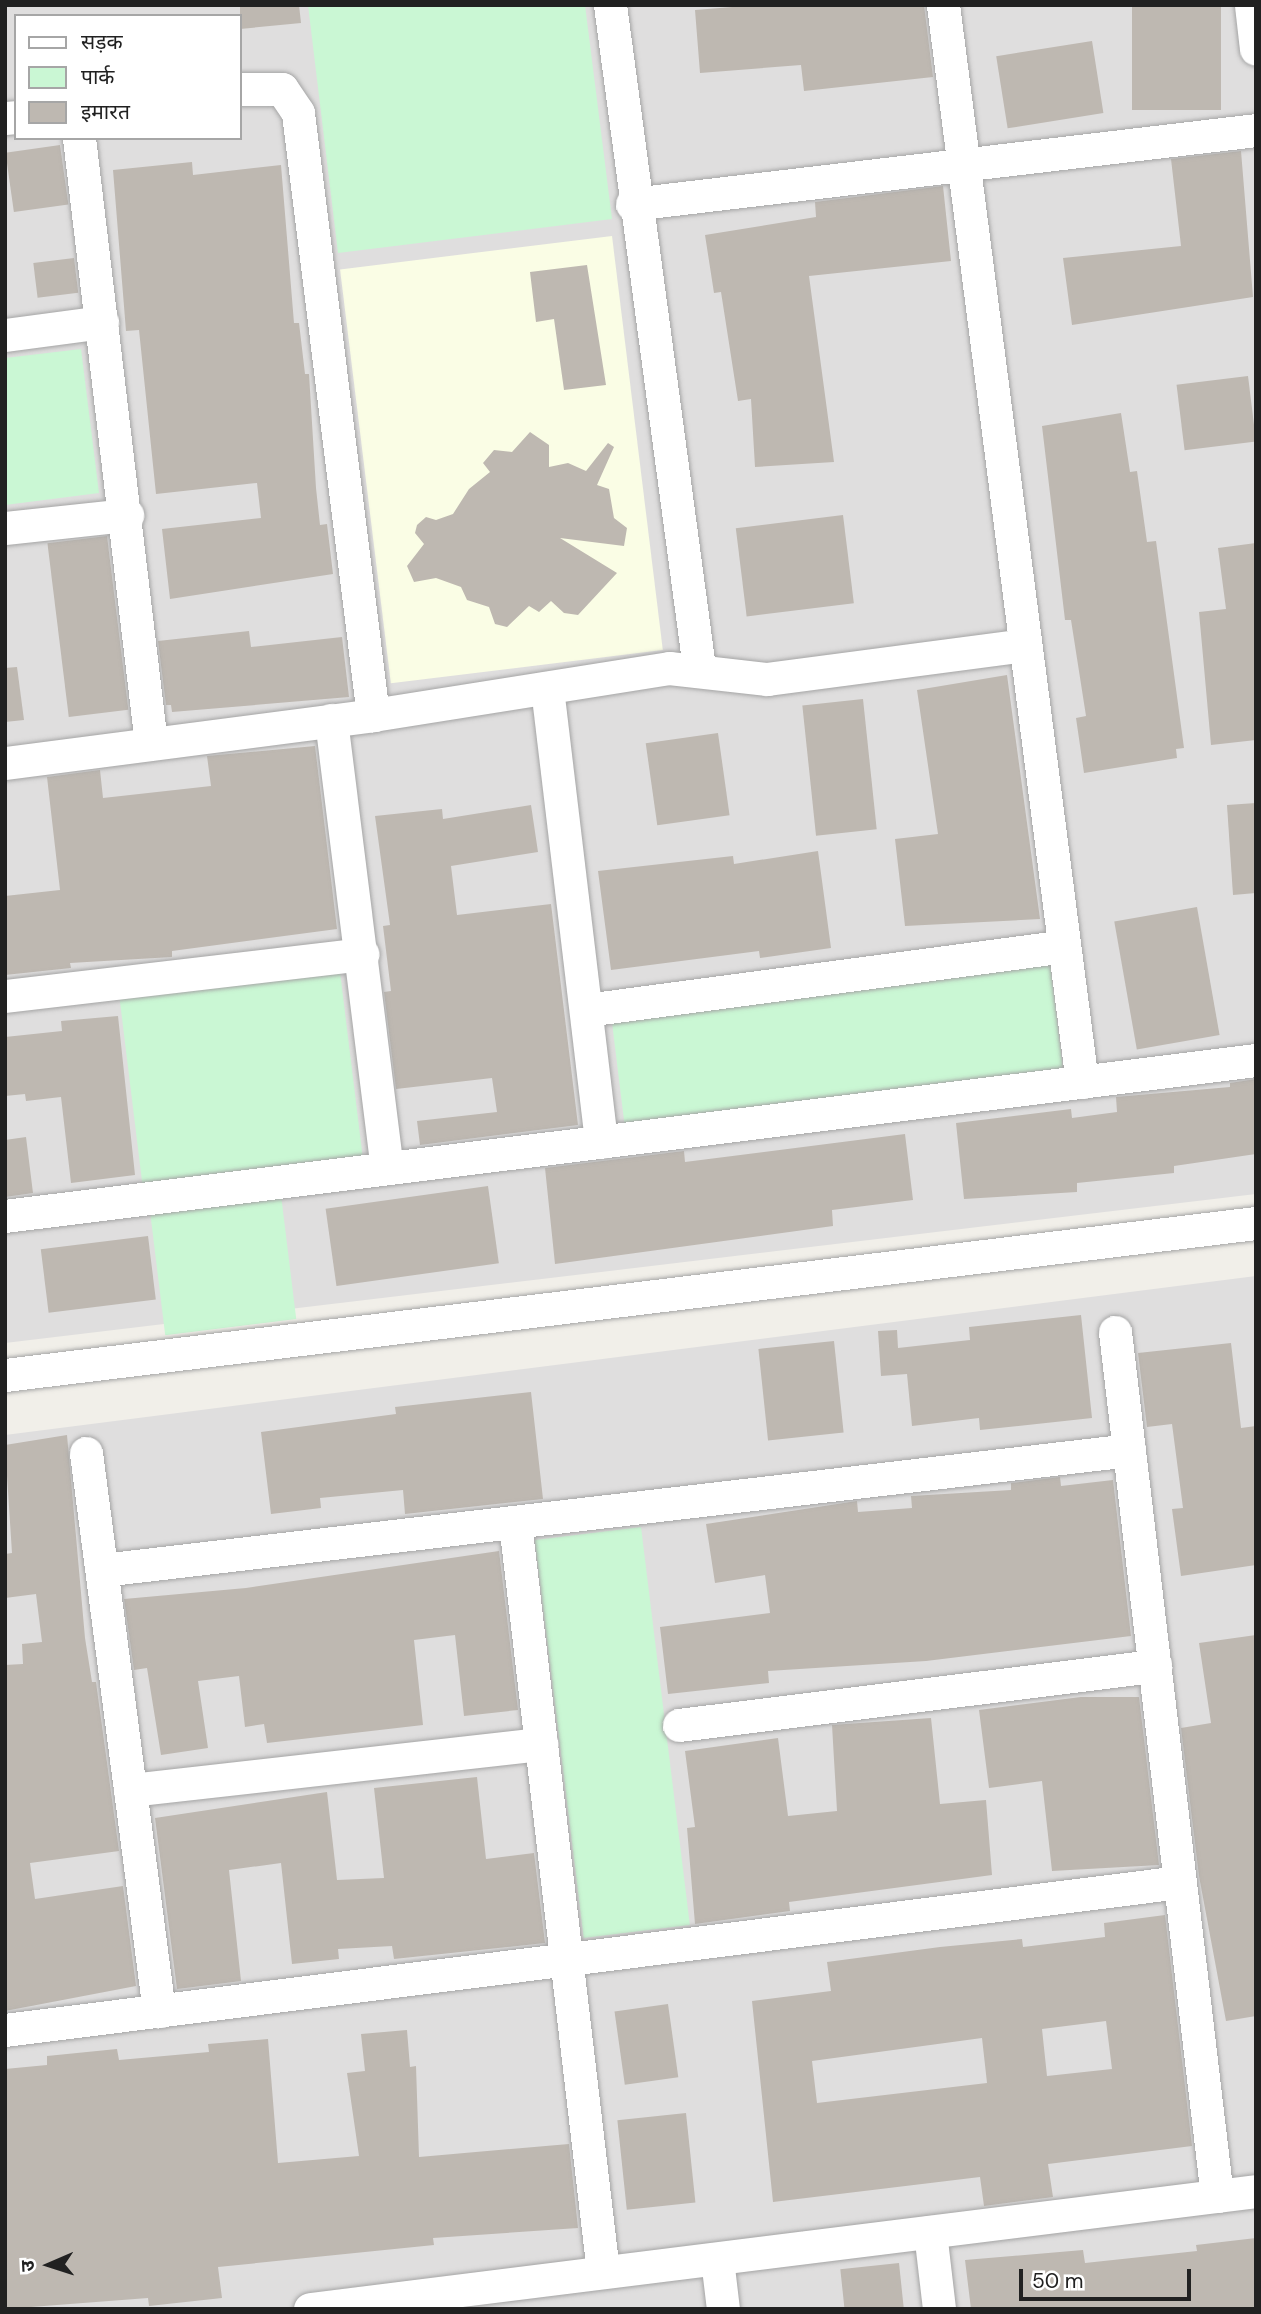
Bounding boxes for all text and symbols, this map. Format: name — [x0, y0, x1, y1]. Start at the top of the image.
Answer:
legend — [14, 14, 242, 140]
text: सड़क — [81, 28, 123, 56]
text: पार्क — [81, 63, 115, 91]
text: इमारत — [81, 98, 130, 126]
north arrow — [14, 2230, 84, 2300]
scale bar — [1023, 2254, 1194, 2298]
text: उ — [15, 2260, 40, 2272]
text: 50 m — [1032, 2267, 1083, 2295]

